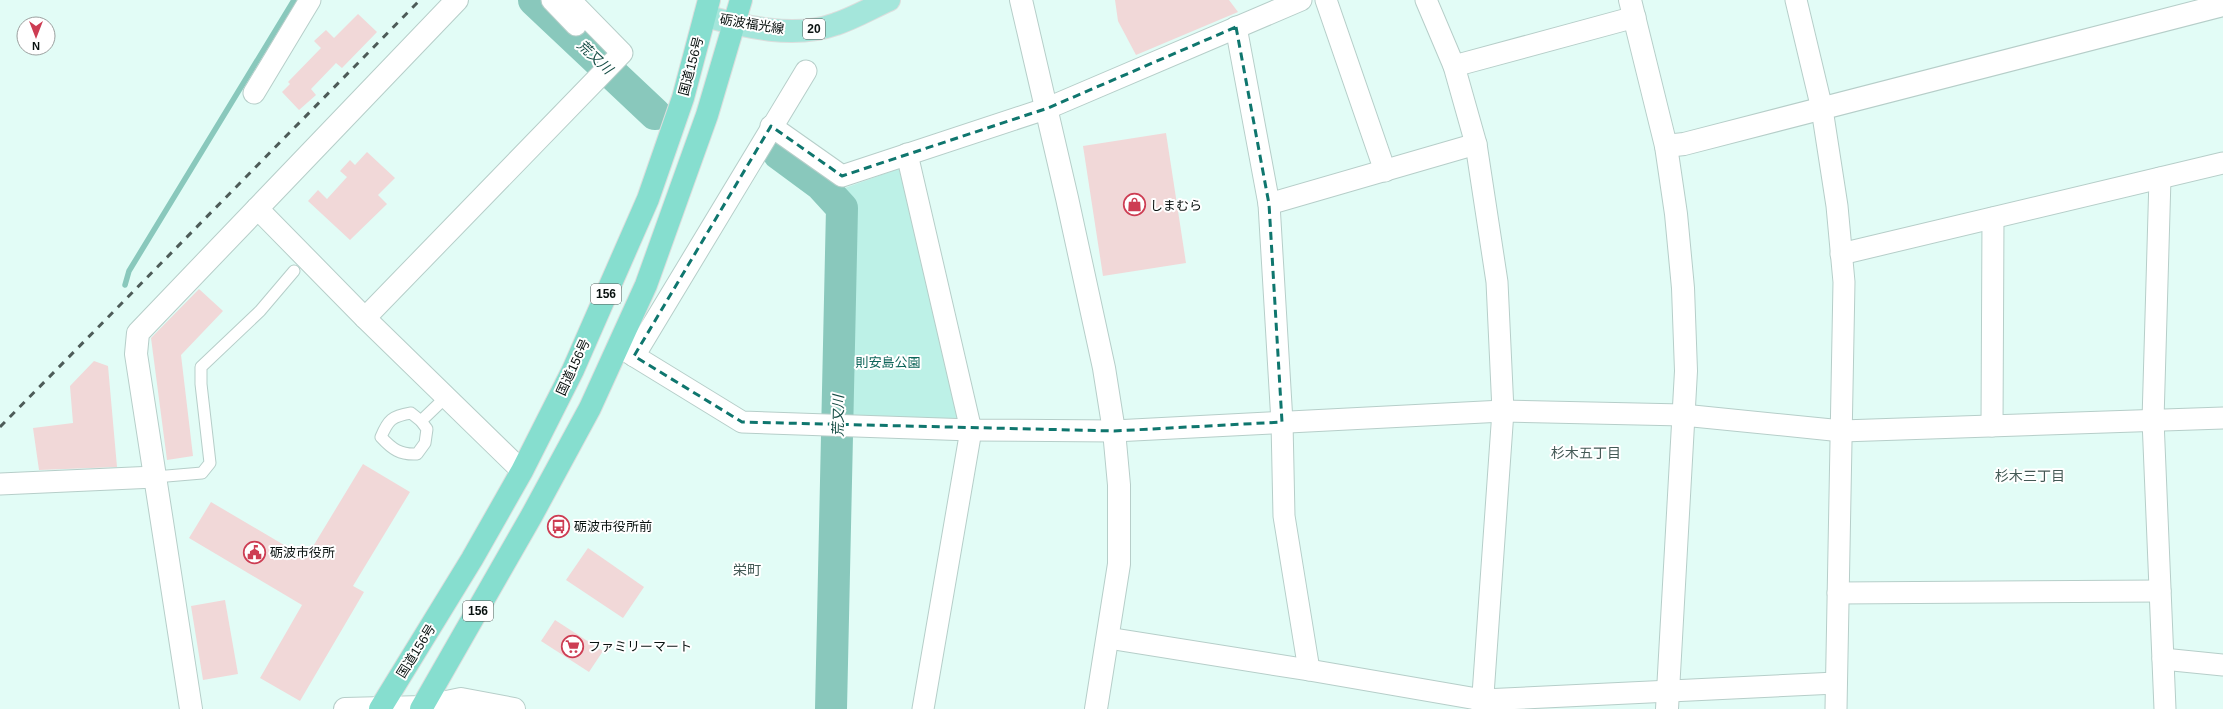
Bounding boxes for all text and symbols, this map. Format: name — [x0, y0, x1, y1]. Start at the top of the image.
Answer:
street label: 砺波福光線 — [719, 12, 785, 36]
north arrow — [16, 16, 56, 56]
road number: 20 — [803, 19, 825, 39]
street label: 国道156号 — [676, 35, 706, 97]
water label: 荒又川 — [574, 37, 617, 79]
text: N — [32, 40, 40, 52]
shop icon: しまむら — [1121, 192, 1147, 218]
place label: しまむら — [1150, 198, 1202, 213]
road number: 156 — [591, 284, 621, 304]
street label: 国道156号 — [553, 336, 593, 398]
park label: 則安島公園 — [855, 355, 921, 370]
water label: 荒又川 — [830, 393, 846, 437]
district label: 杉木五丁目 — [1551, 445, 1621, 461]
district label: 杉木三丁目 — [1995, 468, 2065, 484]
bus stop icon: 砺波市役所前 — [545, 513, 571, 539]
place label: 砺波市役所前 — [574, 519, 652, 534]
public building icon: 砺波市役所 — [242, 539, 268, 565]
place label: 砺波市役所 — [270, 545, 335, 560]
district label: 栄町 — [733, 562, 761, 578]
road number: 156 — [463, 601, 493, 621]
street label: 国道156号 — [394, 621, 438, 681]
supermarket icon: ファミリーマート — [559, 633, 585, 659]
place label: ファミリーマート — [588, 639, 692, 654]

